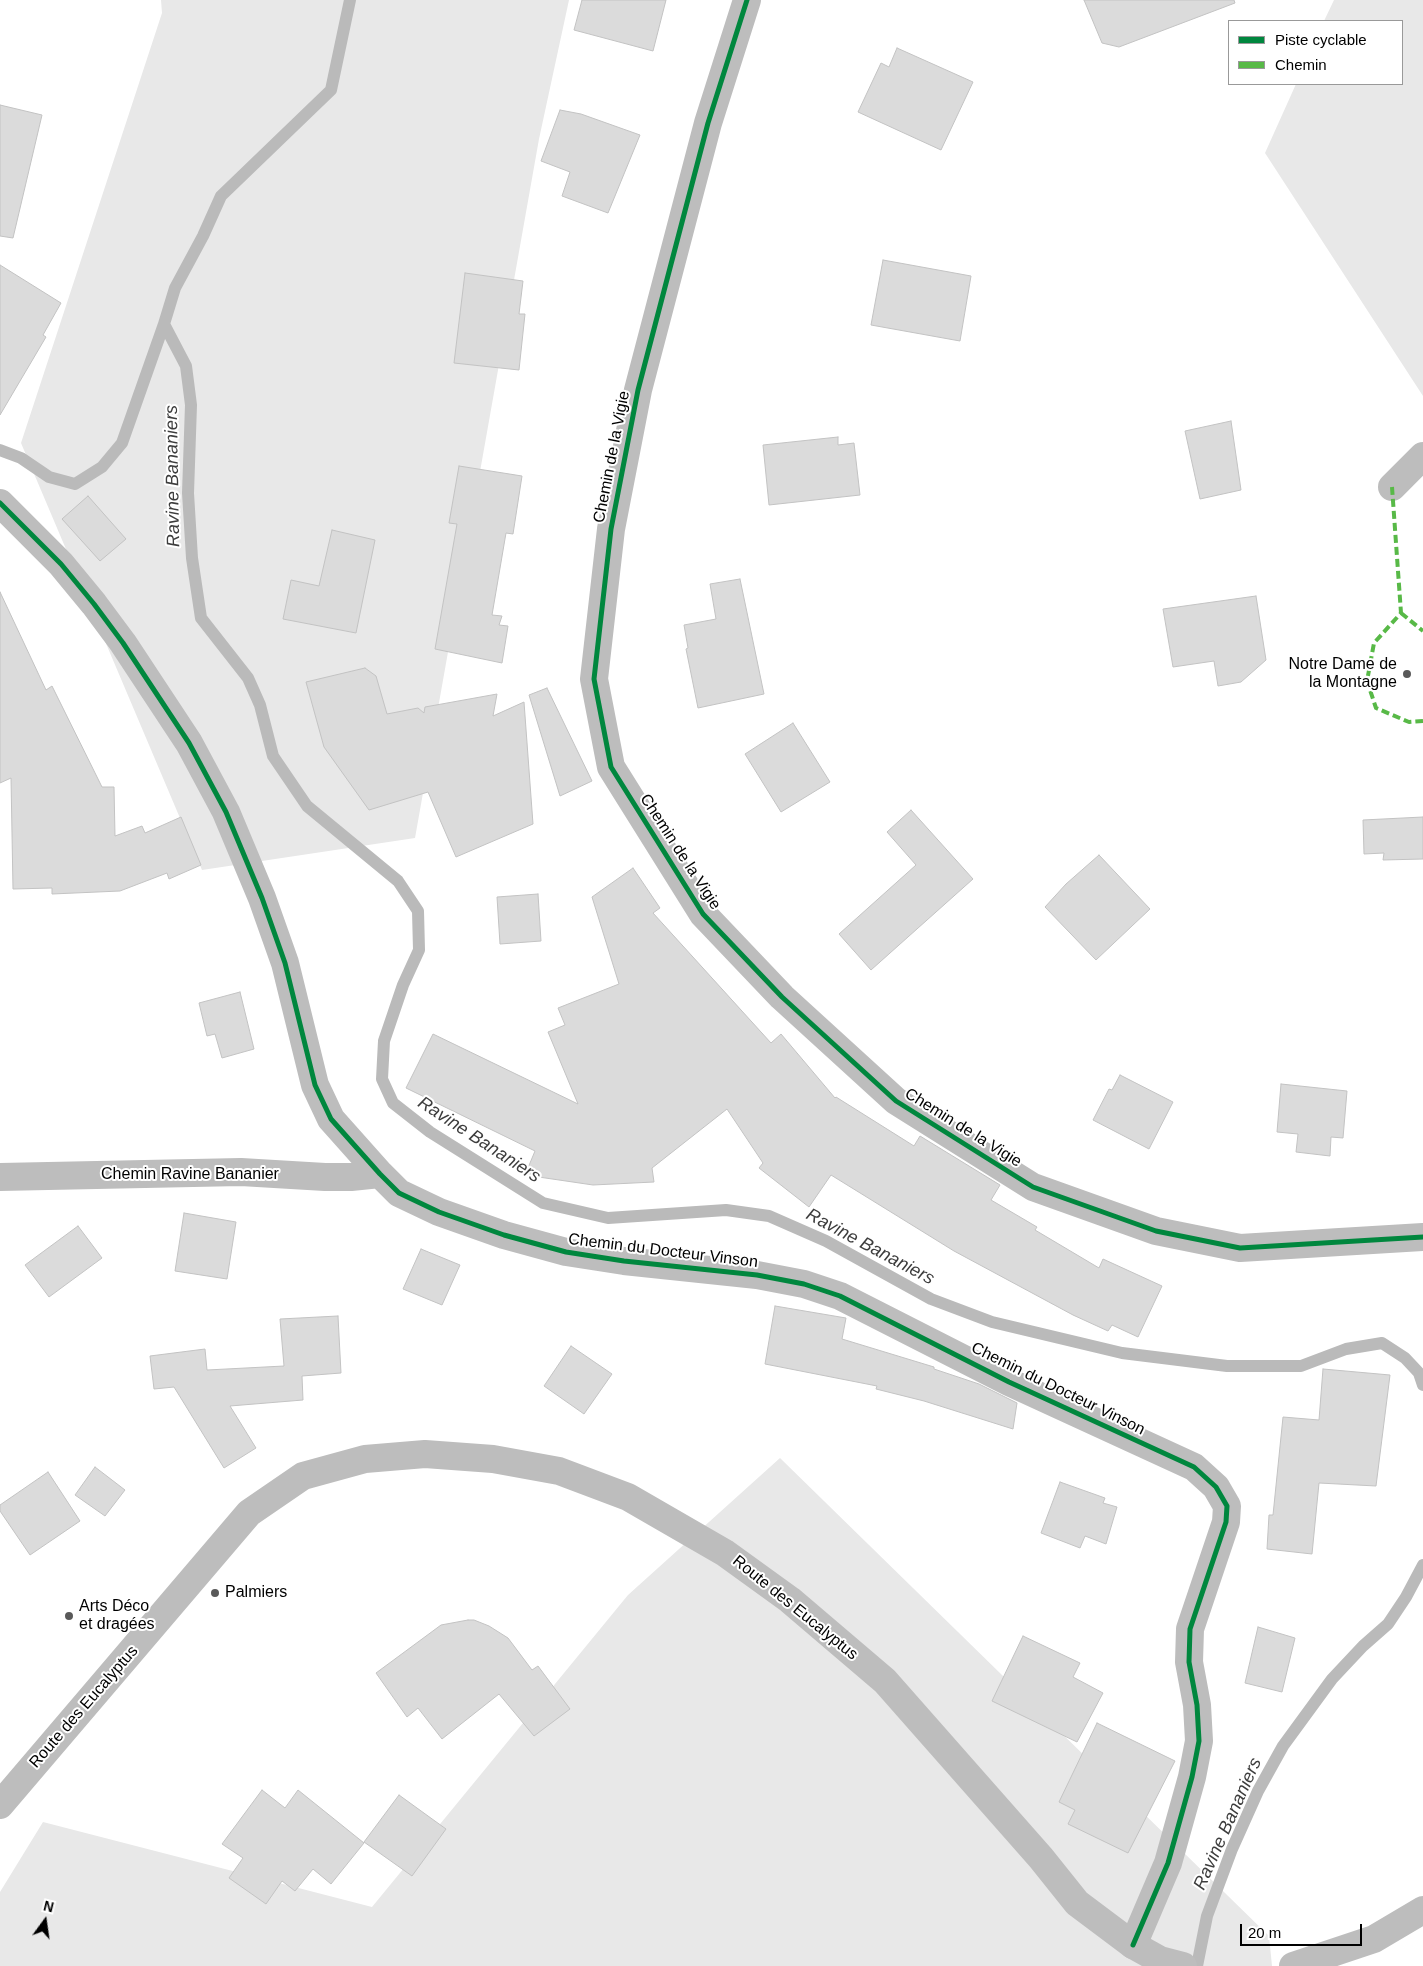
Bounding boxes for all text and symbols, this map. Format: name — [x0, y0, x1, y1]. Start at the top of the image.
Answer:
legend — [1228, 20, 1403, 85]
text: Piste cyclable — [1275, 31, 1367, 48]
text: Chemin — [1275, 56, 1327, 73]
street label: Chemin de la Vigie — [590, 389, 634, 525]
water label: Ravine Bananiers — [161, 405, 185, 547]
place label: Notre Dame de la Montagne — [1289, 655, 1397, 693]
marker: Notre Dame de la Montagne — [1401, 668, 1413, 680]
street label: Chemin de la Vigie — [635, 791, 725, 913]
street label: Chemin de la Vigie — [901, 1084, 1025, 1172]
water label: Ravine Bananiers — [414, 1092, 544, 1188]
street label: Chemin Ravine Bananier — [101, 1165, 279, 1185]
water label: Ravine Bananiers — [802, 1204, 938, 1290]
street label: Chemin du Docteur Vinson — [567, 1230, 759, 1272]
street label: Chemin du Docteur Vinson — [968, 1339, 1148, 1439]
street label: Route des Eucalyptus — [728, 1552, 862, 1664]
place label: Palmiers — [225, 1583, 287, 1603]
marker: Palmiers — [209, 1587, 221, 1599]
place label: Arts Déco et dragées — [79, 1597, 155, 1635]
marker: Arts Déco et dragées — [63, 1610, 75, 1622]
street label: Route des Eucalyptus — [26, 1642, 142, 1772]
water label: Ravine Bananiers — [1189, 1755, 1267, 1893]
north arrow — [20, 1896, 70, 1946]
text: N — [42, 1897, 55, 1915]
scale bar — [1243, 1914, 1366, 1946]
text: 20 m — [1248, 1924, 1281, 1941]

